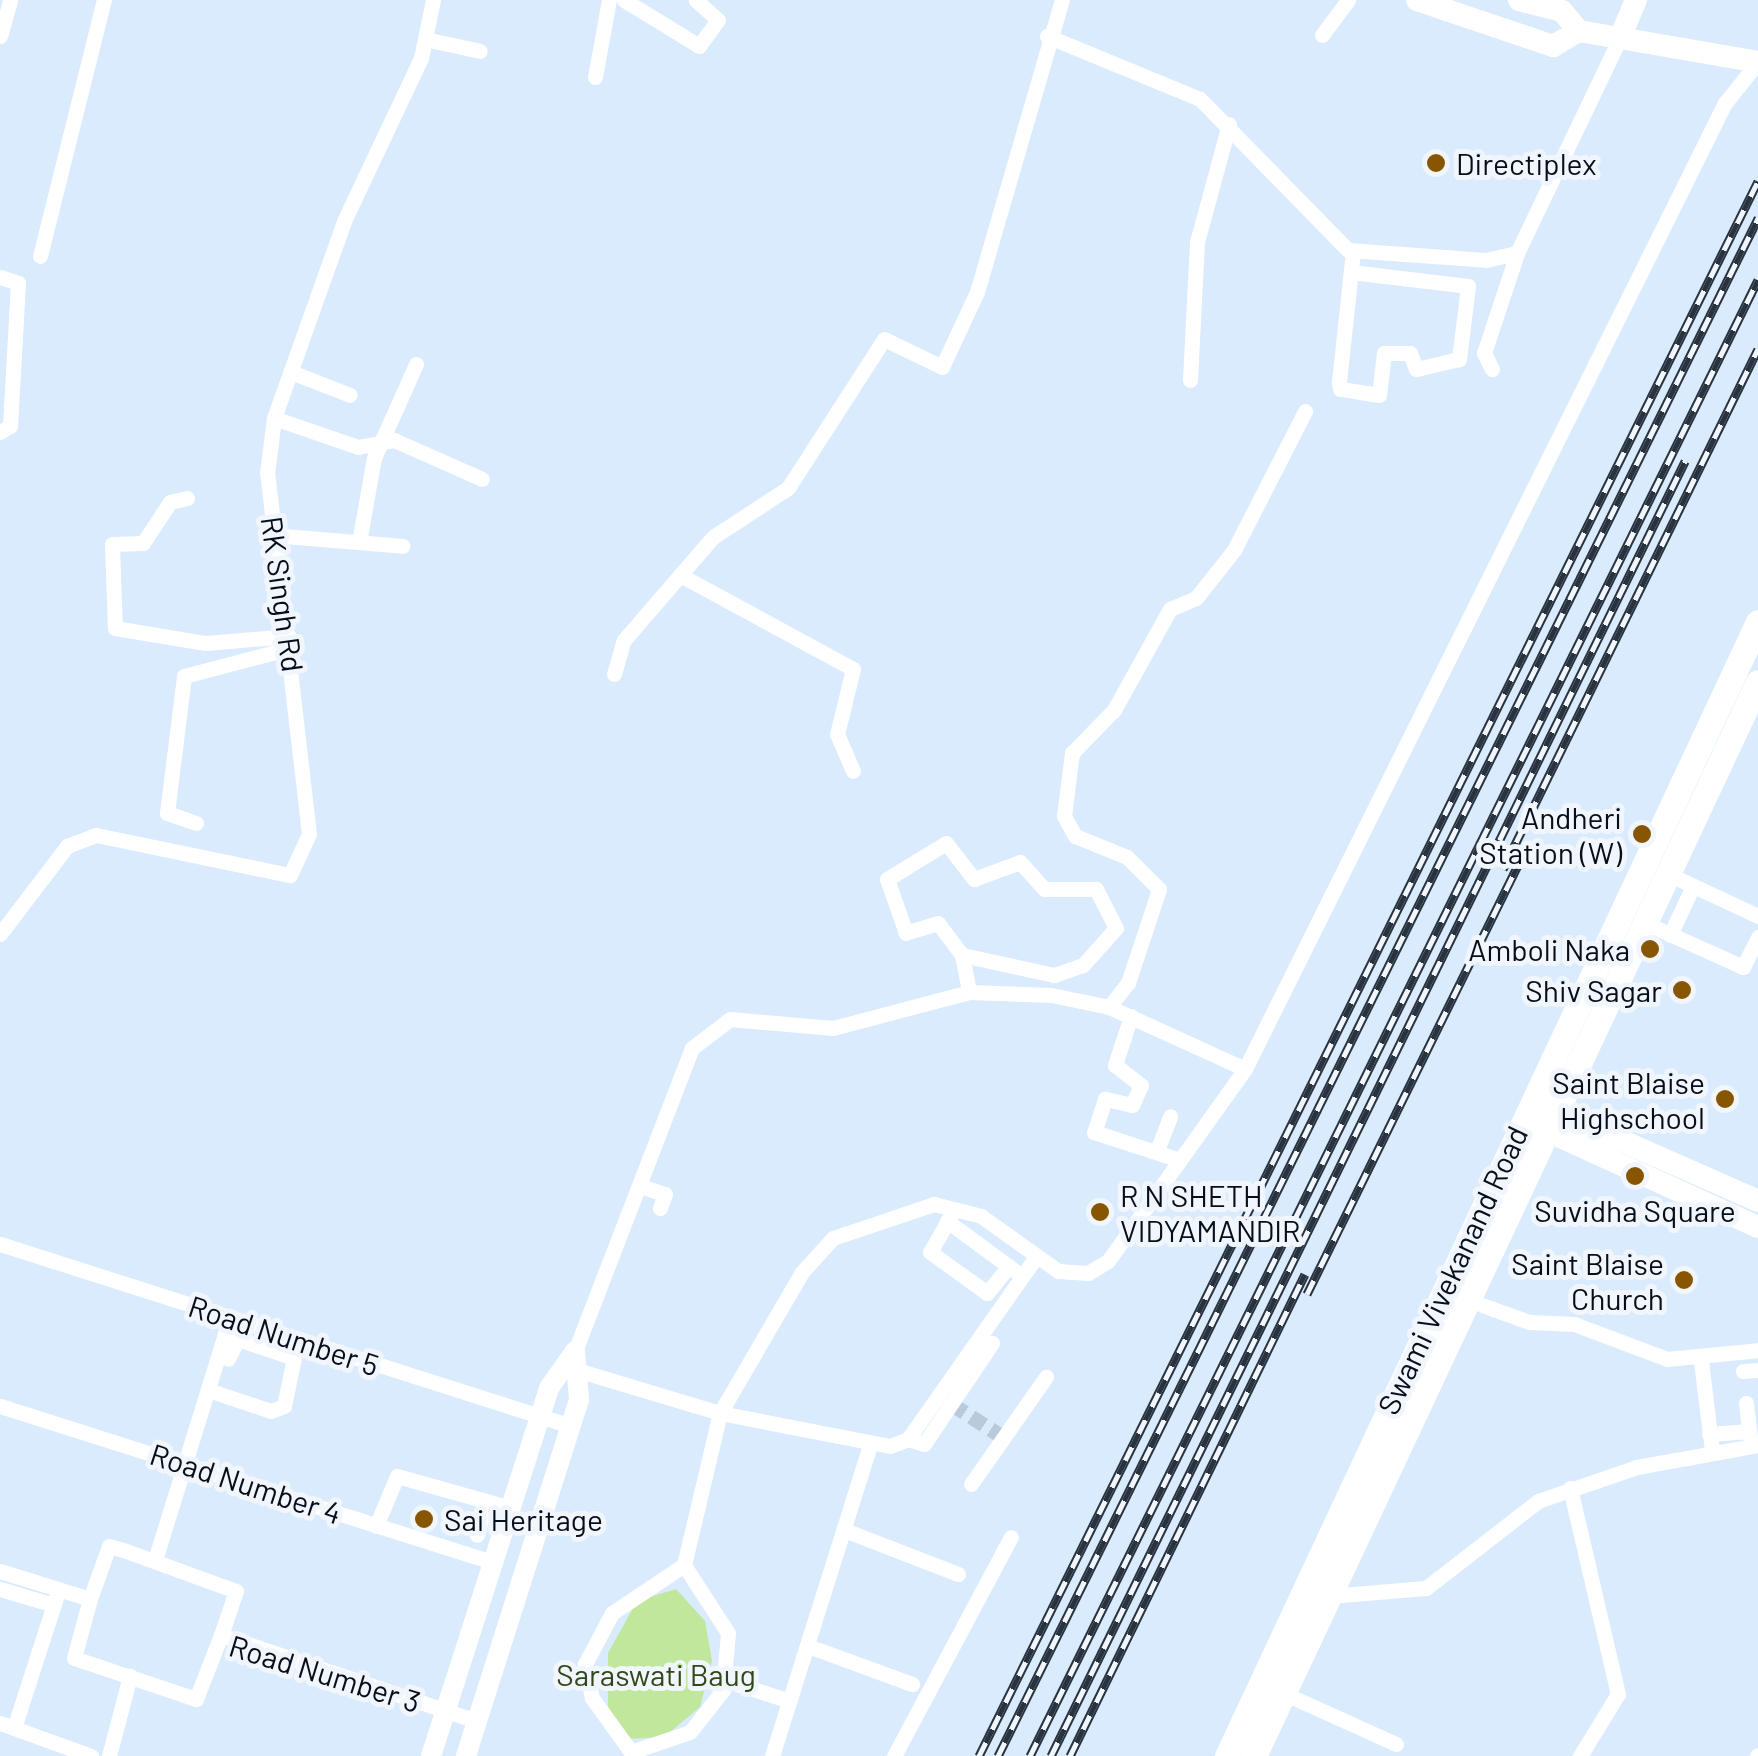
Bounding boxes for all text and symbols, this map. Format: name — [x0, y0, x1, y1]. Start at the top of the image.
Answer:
place label: Directiplex — [1456, 145, 1596, 181]
marker: Directiplex — [1425, 152, 1447, 174]
street label: RK Singh Rd — [254, 514, 312, 674]
place label: Andheri Station (W) — [1479, 799, 1622, 870]
marker: Andheri Station (W) — [1631, 823, 1653, 845]
place label: Amboli Naka — [1468, 931, 1630, 967]
marker: Amboli Naka — [1639, 938, 1661, 960]
place label: Shiv Sagar — [1525, 972, 1662, 1008]
marker: Shiv Sagar — [1671, 979, 1693, 1001]
place label: Saint Blaise Highschool — [1552, 1064, 1705, 1134]
marker: Saint Blaise Highschool — [1714, 1088, 1736, 1110]
street label: Swami Vivekanand Road — [1369, 1120, 1535, 1420]
marker: Suvidha Square — [1624, 1165, 1646, 1187]
place label: R N SHETH VIDYAMANDIR — [1120, 1177, 1300, 1248]
place label: Suvidha Square — [1534, 1192, 1736, 1228]
marker: R N SHETH VIDYAMANDIR — [1089, 1201, 1111, 1223]
place label: Saint Blaise Church — [1511, 1245, 1664, 1316]
marker: Saint Blaise Church — [1673, 1269, 1695, 1291]
street label: Road Number 5 — [184, 1287, 384, 1383]
street label: Road Number 4 — [146, 1435, 346, 1531]
place label: Sai Heritage — [444, 1501, 603, 1537]
marker: Sai Heritage — [413, 1508, 435, 1530]
street label: Road Number 3 — [225, 1627, 425, 1719]
park label: Saraswati Baug — [556, 1656, 756, 1692]

